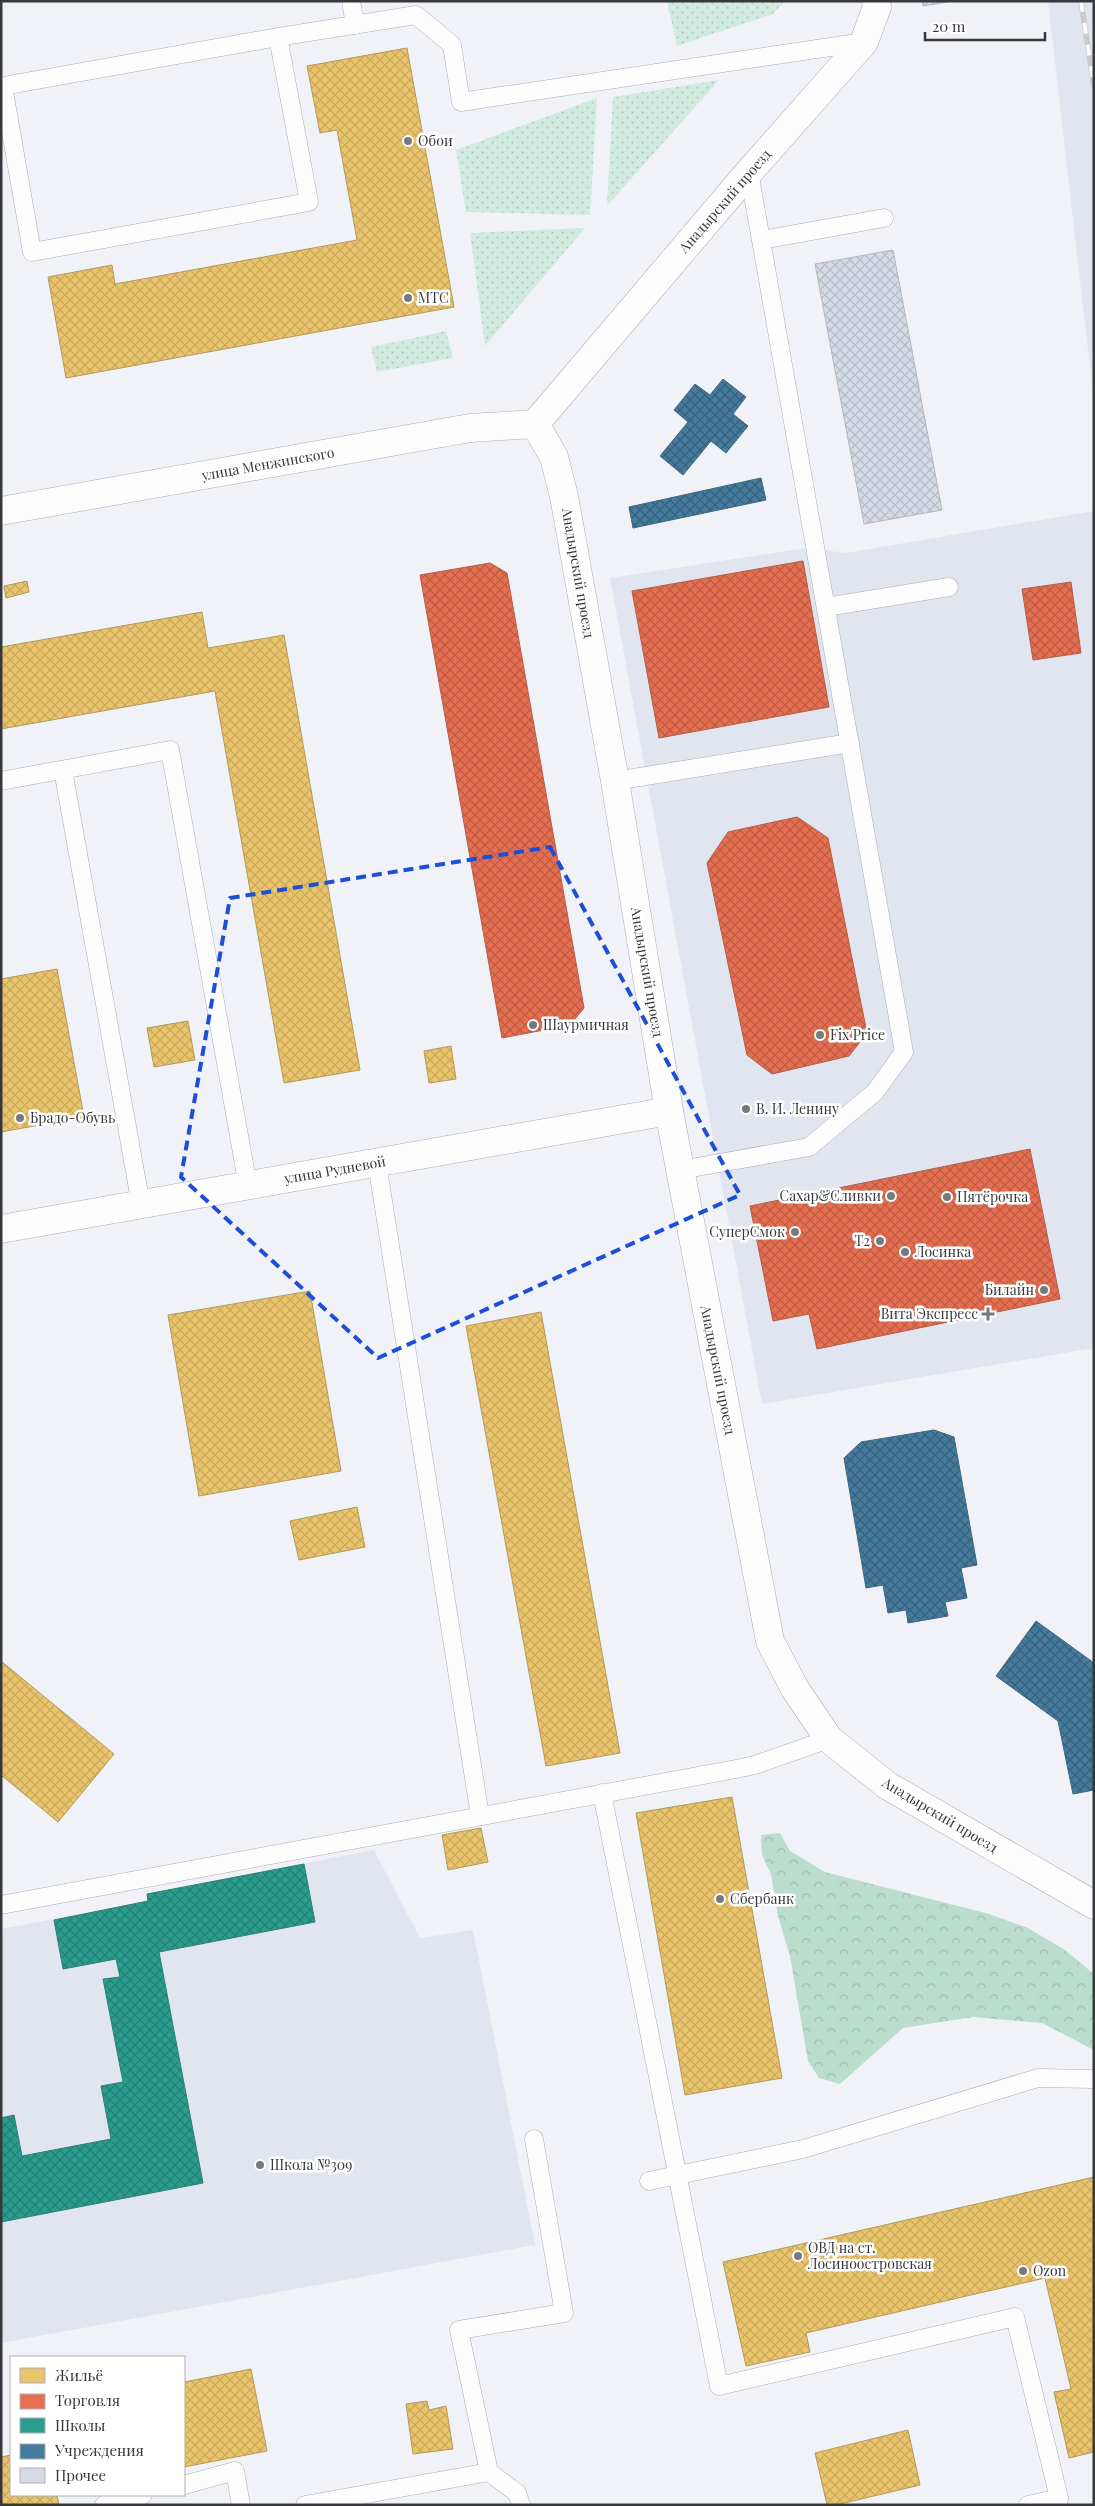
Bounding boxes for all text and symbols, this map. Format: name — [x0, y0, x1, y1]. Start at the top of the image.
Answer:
scale bar — [925, 10, 1045, 42]
text: 20 m — [932, 16, 966, 36]
place label: Обои — [418, 131, 453, 150]
marker: Обои — [402, 135, 414, 147]
street label: Анадырский проезд — [674, 144, 775, 257]
place label: МТС — [418, 288, 449, 307]
marker: МТС — [402, 292, 414, 304]
street label: улица Менжинского — [199, 442, 336, 485]
street label: Анадырский проезд — [558, 505, 599, 640]
street label: Анадырский проезд — [627, 904, 668, 1039]
place label: Шаурмичная — [543, 1015, 629, 1034]
marker: Шаурмичная — [527, 1019, 539, 1031]
place label: Fix Price — [830, 1025, 885, 1044]
marker: Fix Price — [814, 1029, 826, 1041]
place label: В. И. Ленину — [756, 1099, 839, 1118]
marker: В. И. Ленину — [740, 1103, 752, 1115]
place label: Брадо-Обувь — [30, 1108, 115, 1127]
marker: Брадо-Обувь — [14, 1112, 26, 1124]
street label: улица Рудневой — [282, 1151, 387, 1188]
place label: Сахар&Сливки — [780, 1186, 881, 1205]
place label: Пятёрочка — [957, 1187, 1028, 1206]
marker: Сахар&Сливки — [885, 1190, 897, 1202]
marker: Пятёрочка — [941, 1191, 953, 1203]
place label: СуперСмок — [709, 1222, 785, 1241]
marker: СуперСмок — [789, 1226, 801, 1238]
place label: T2 — [855, 1231, 870, 1250]
marker: T2 — [874, 1235, 886, 1247]
place label: Лосинка — [914, 1242, 971, 1261]
marker: Лосинка — [899, 1246, 911, 1258]
place label: Билайн — [985, 1280, 1034, 1299]
marker: Билайн — [1038, 1284, 1050, 1296]
street label: Анадырский проезд — [696, 1303, 740, 1437]
place label: Вита Экспресс — [881, 1304, 978, 1323]
marker: Вита Экспресс — [982, 1308, 994, 1320]
street label: Анадырский проезд — [878, 1772, 1002, 1857]
place label: Сбербанк — [730, 1889, 794, 1908]
marker: Сбербанк — [714, 1893, 726, 1905]
place label: Школа №309 — [270, 2155, 352, 2174]
marker: Школа №309 — [254, 2159, 266, 2171]
place label: ОВД на ст. Лосиноостровская — [807, 2238, 932, 2273]
marker: ОВД на ст. Лосиноостровская — [792, 2250, 804, 2262]
place label: Ozon — [1033, 2261, 1067, 2280]
marker: Ozon — [1017, 2265, 1029, 2277]
legend — [10, 2356, 185, 2496]
text: Жильё — [55, 2365, 103, 2385]
text: Торговля — [55, 2390, 120, 2410]
text: Школы — [55, 2415, 105, 2435]
text: Учреждения — [54, 2440, 144, 2460]
text: Прочее — [55, 2465, 106, 2485]

